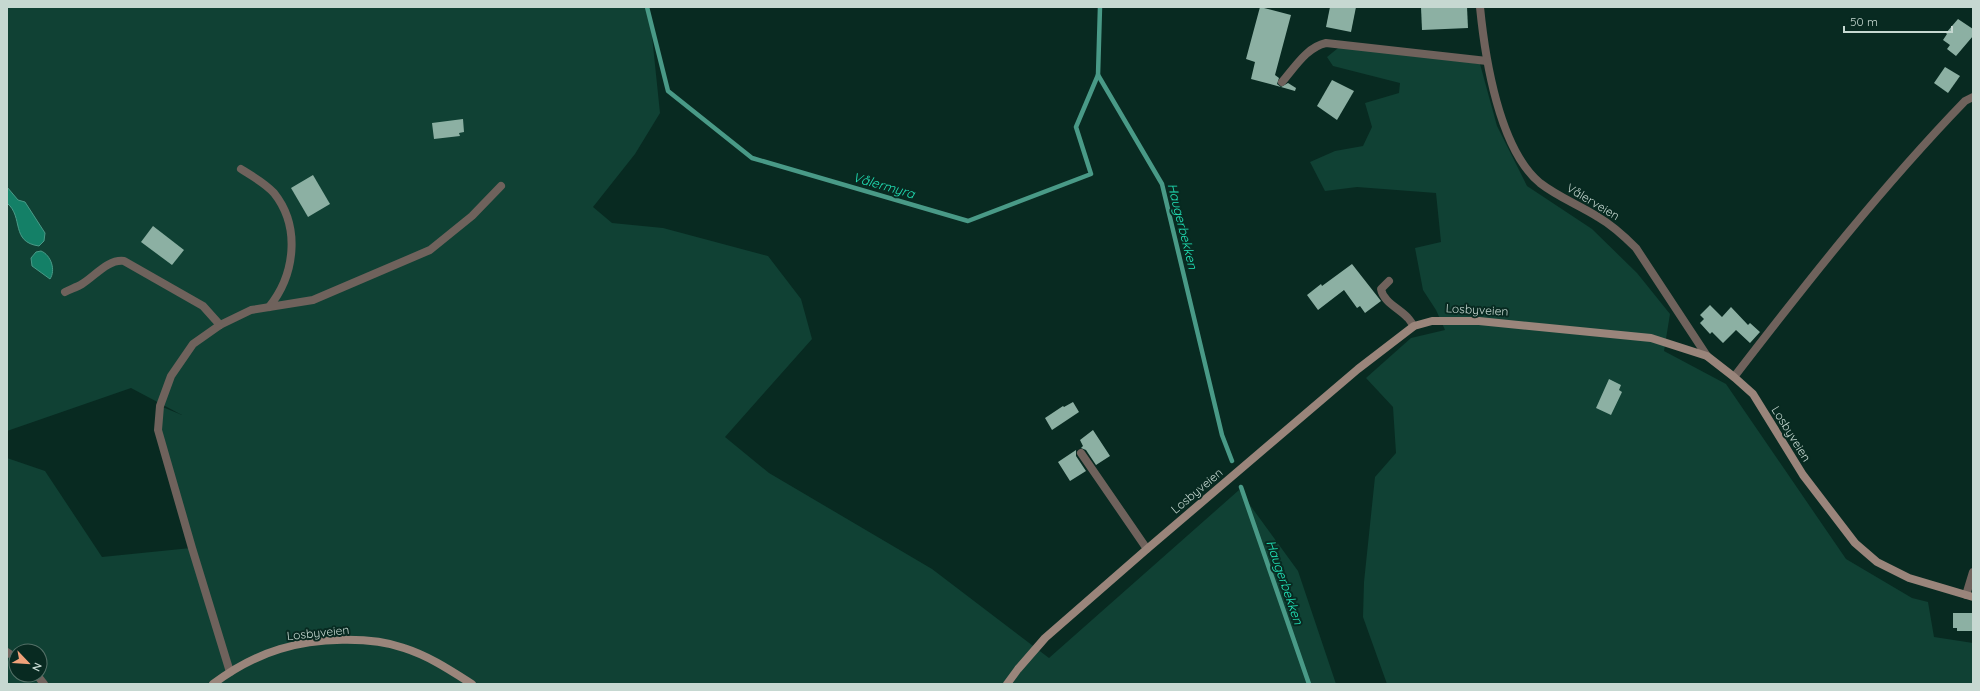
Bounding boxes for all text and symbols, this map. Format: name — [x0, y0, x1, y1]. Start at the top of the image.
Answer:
scale bar — [1844, 8, 1952, 34]
text: 50 m — [1850, 14, 1878, 29]
water label: Vålermyra — [851, 169, 918, 202]
street label: Vålerveien — [1564, 180, 1622, 223]
water label: Haugerbekken — [1165, 181, 1202, 271]
street label: Losbyveien — [1445, 300, 1509, 319]
street label: Losbyveien — [1768, 403, 1814, 464]
street label: Losbyveien — [1168, 465, 1226, 517]
water label: Haugerbekken — [1263, 538, 1307, 627]
street label: Losbyveien — [286, 622, 350, 643]
north arrow — [8, 643, 48, 683]
text: N — [29, 661, 45, 674]

